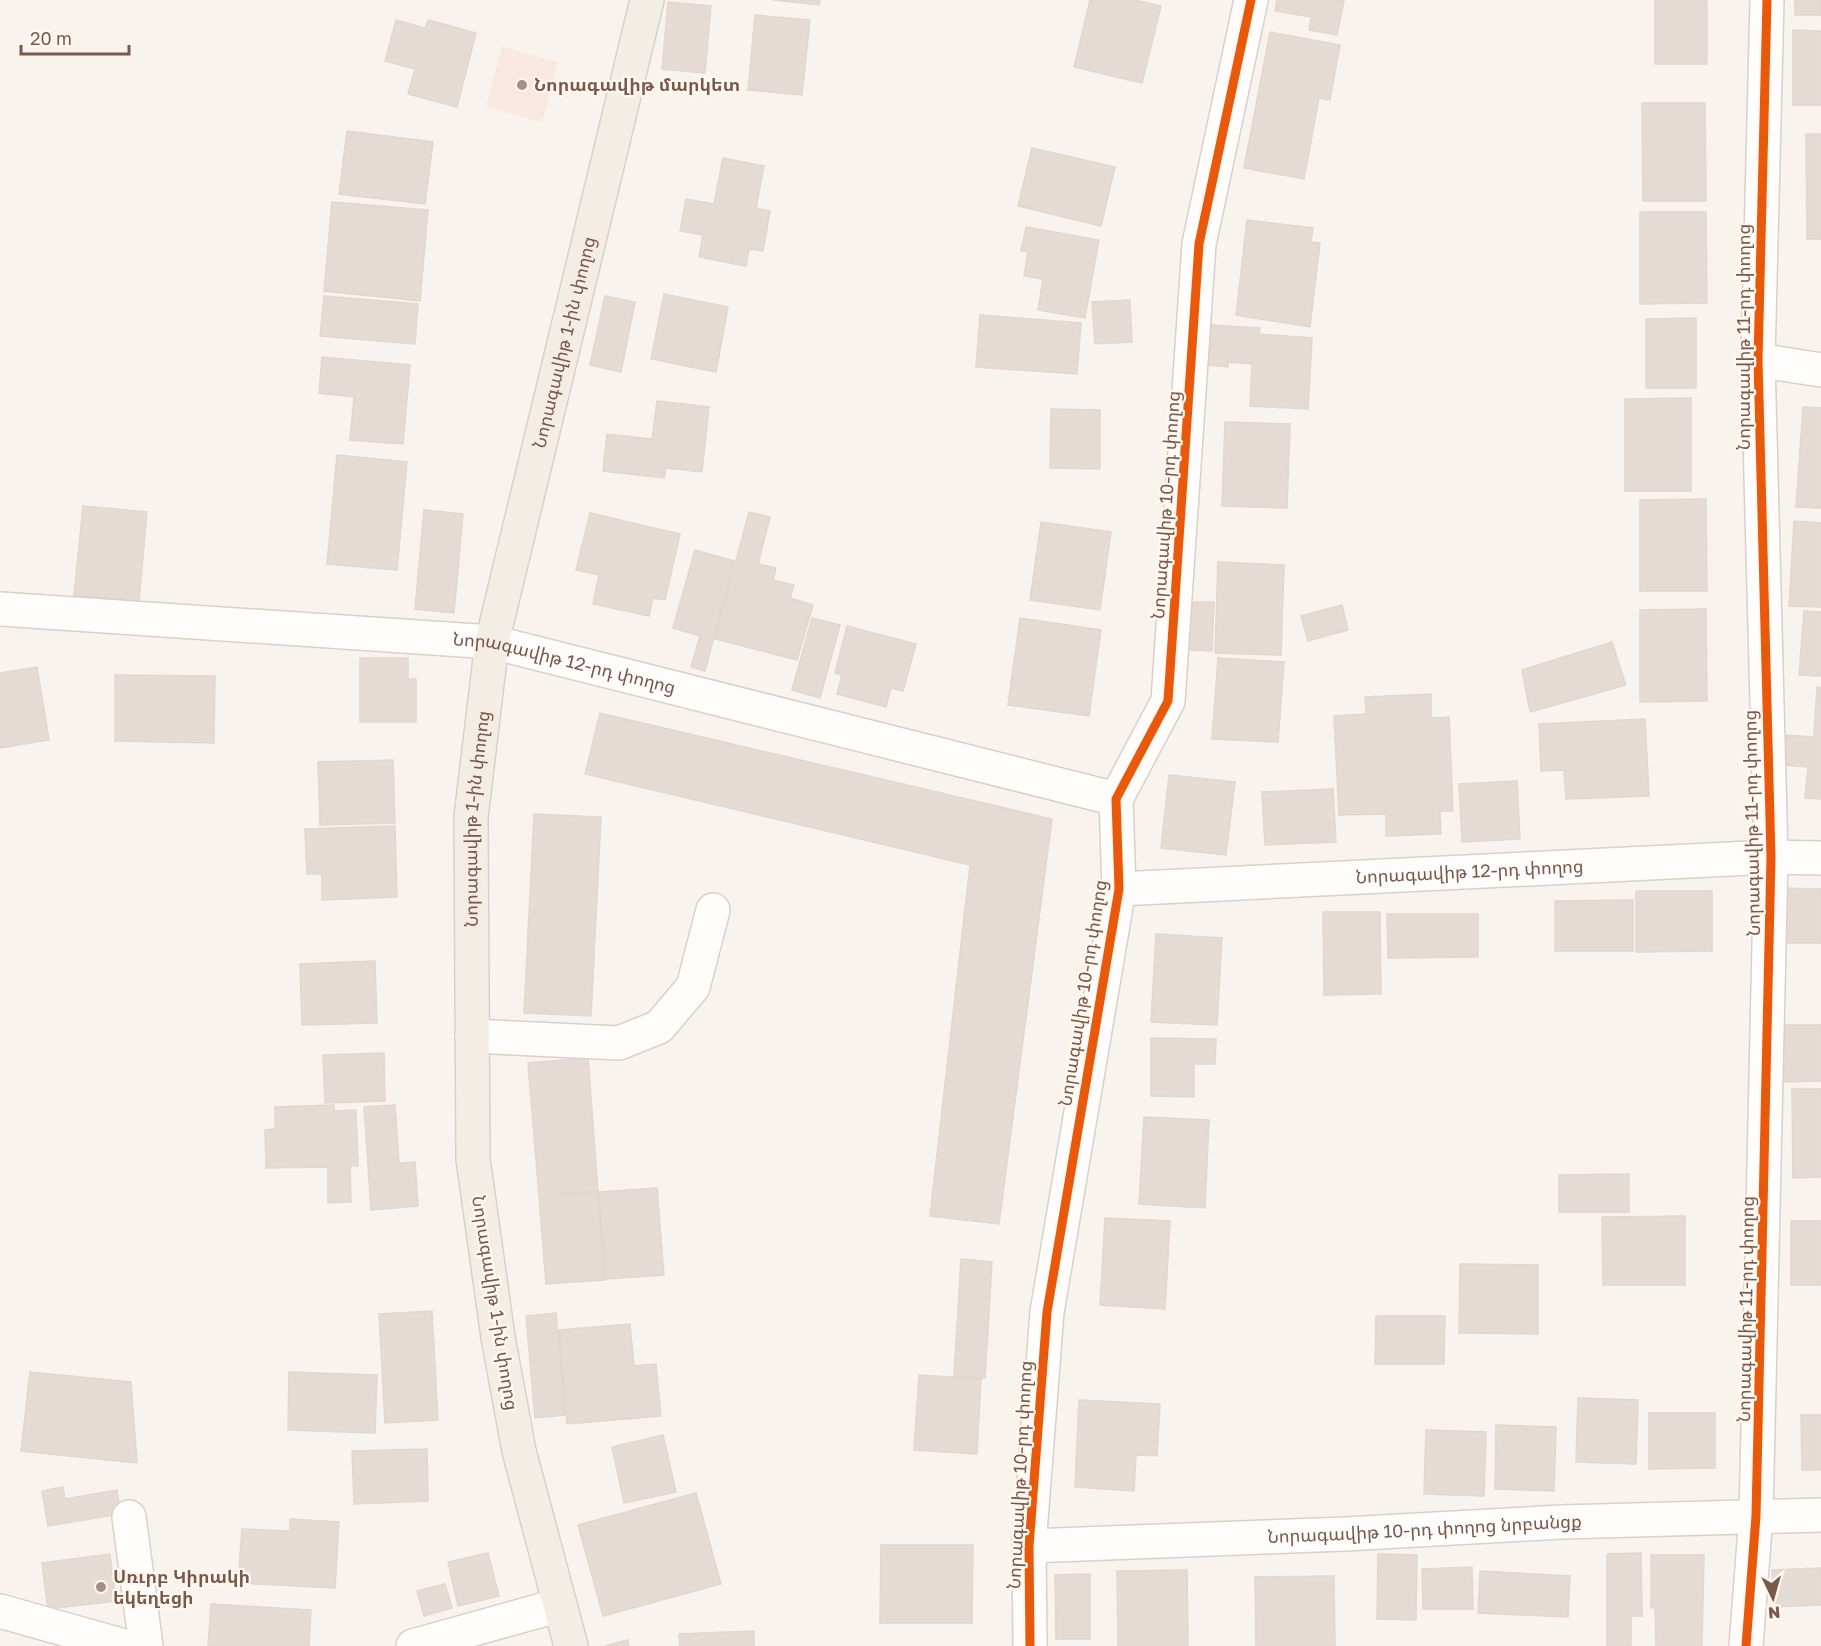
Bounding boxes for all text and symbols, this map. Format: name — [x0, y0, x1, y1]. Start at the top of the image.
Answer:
scale bar — [21, 18, 129, 56]
text: 20 m — [30, 27, 72, 49]
place label: Նորագավիթ մարկետ — [534, 73, 740, 95]
marker: Նորագավիթ մարկետ — [515, 78, 529, 92]
street label: Նորագավիթ 11-րդ փողոց — [1732, 224, 1754, 450]
street label: Նորագավիթ 1-ին փողոց — [527, 234, 600, 450]
street label: Նորագավիթ 10-րդ փողոց — [1146, 390, 1184, 620]
street label: Նորագավիթ 12-րդ փողոց — [452, 627, 678, 698]
street label: Նորագավիթ 1-ին փողոց — [459, 709, 494, 927]
street label: Նորագավիթ 11-րդ փողոց — [1738, 710, 1764, 936]
street label: Նորագավիթ 12-րդ փողոց — [1355, 854, 1584, 887]
street label: Նորագավիթ 10-րդ փողոց — [1053, 878, 1111, 1108]
street label: Նորագավիթ 1-ին փողոց — [468, 1194, 524, 1412]
street label: Նորագավիթ 11-րդ փողոց — [1732, 1196, 1758, 1422]
street label: Նորագավիթ 10-րդ փողոց — [1002, 1360, 1036, 1590]
street label: Նորագավիթ 10-րդ փողոց նրբանցք — [1267, 1509, 1582, 1547]
place label: Սռւրբ Կիրակի եկեղեցի — [113, 1565, 250, 1608]
north arrow — [1743, 1568, 1803, 1628]
marker: Սռւրբ Կիրակի եկեղեցի — [94, 1580, 108, 1594]
text: N — [1767, 1602, 1781, 1623]

